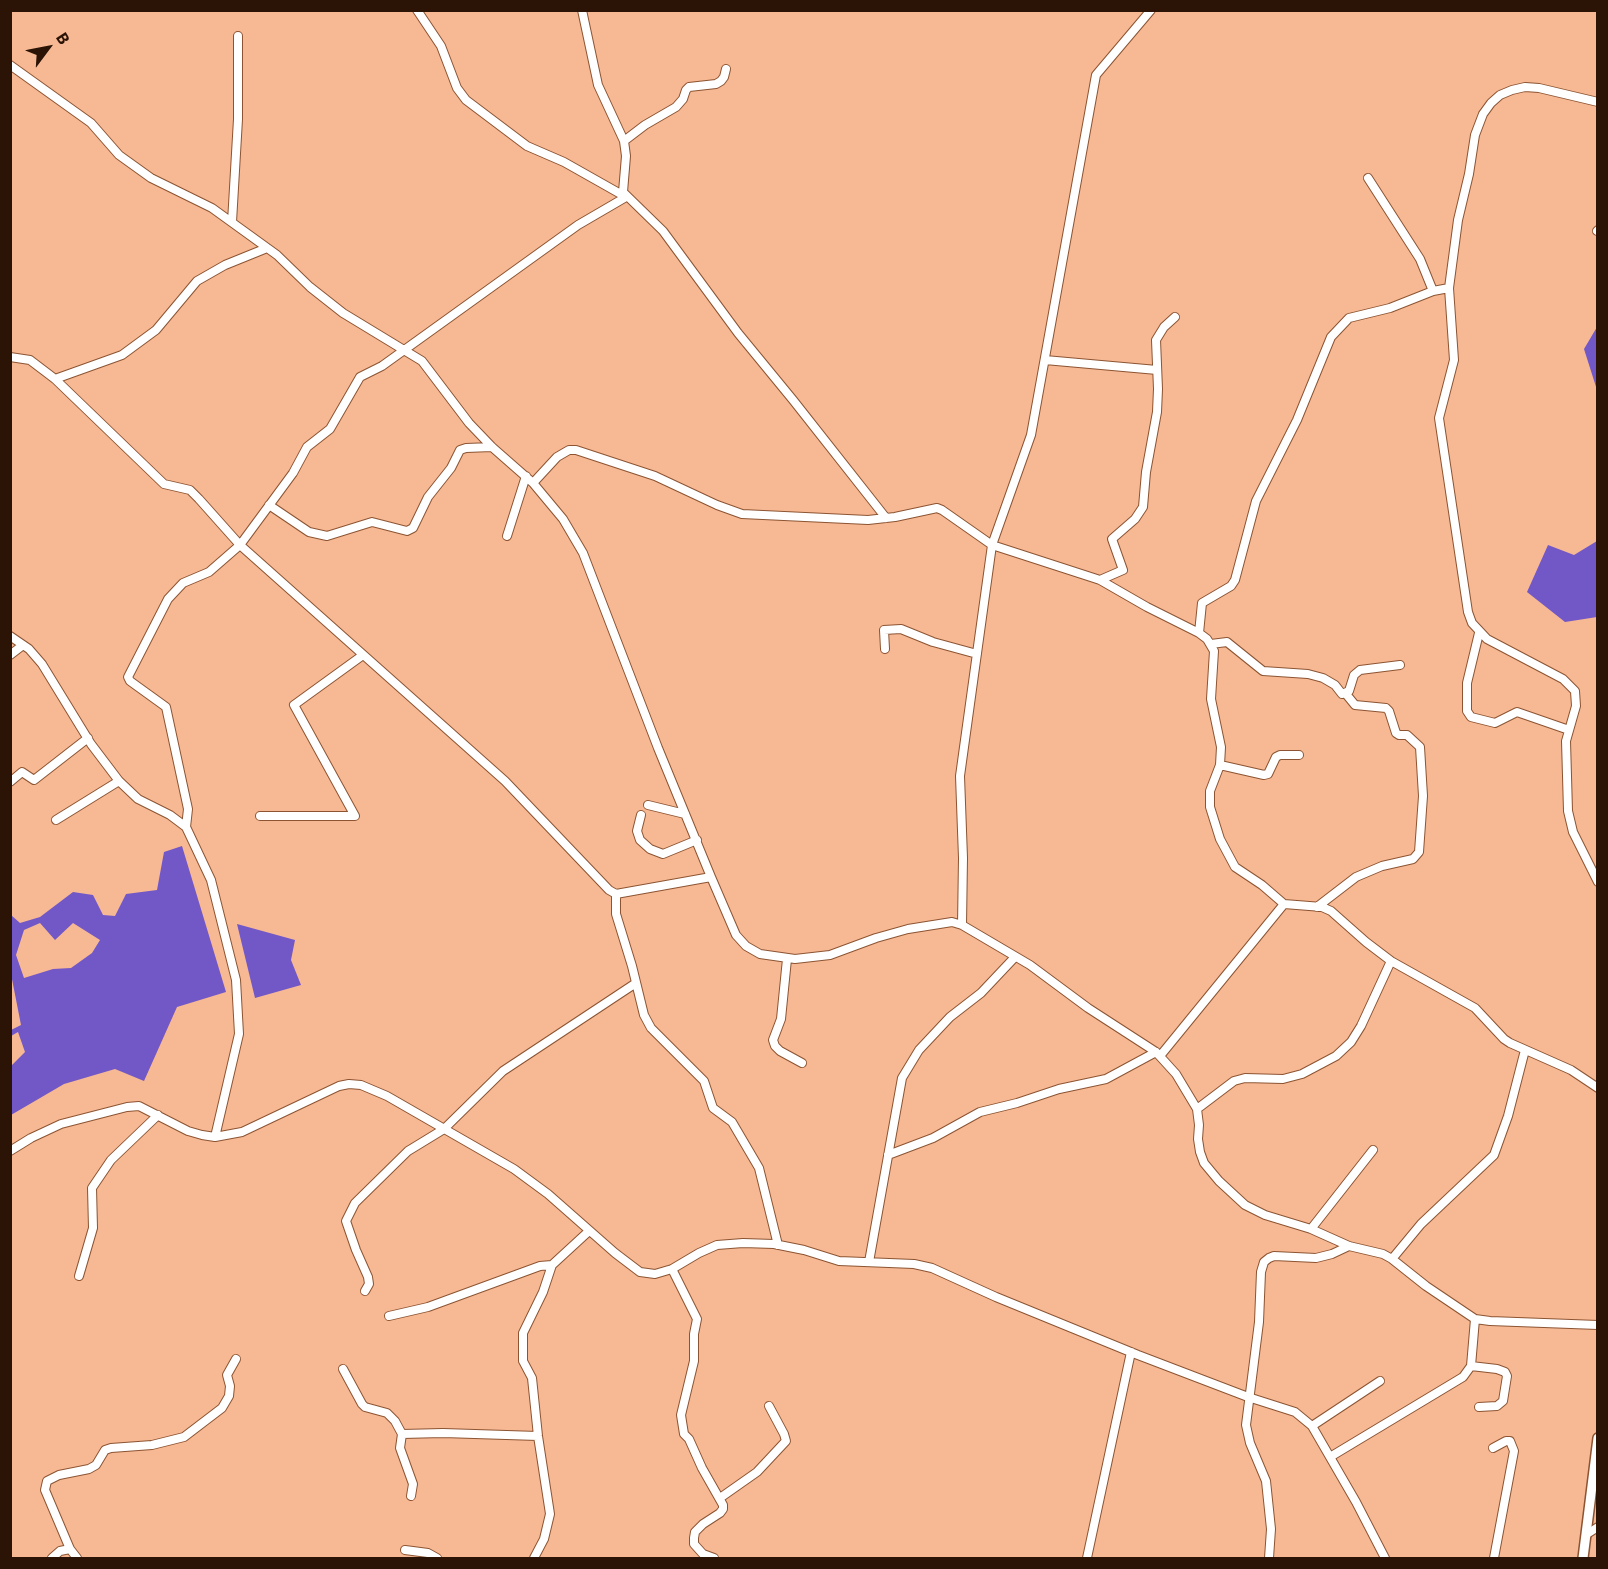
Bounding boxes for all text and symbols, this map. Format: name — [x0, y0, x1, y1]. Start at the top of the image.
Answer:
north arrow — [18, 18, 78, 78]
text: B — [51, 28, 75, 49]

